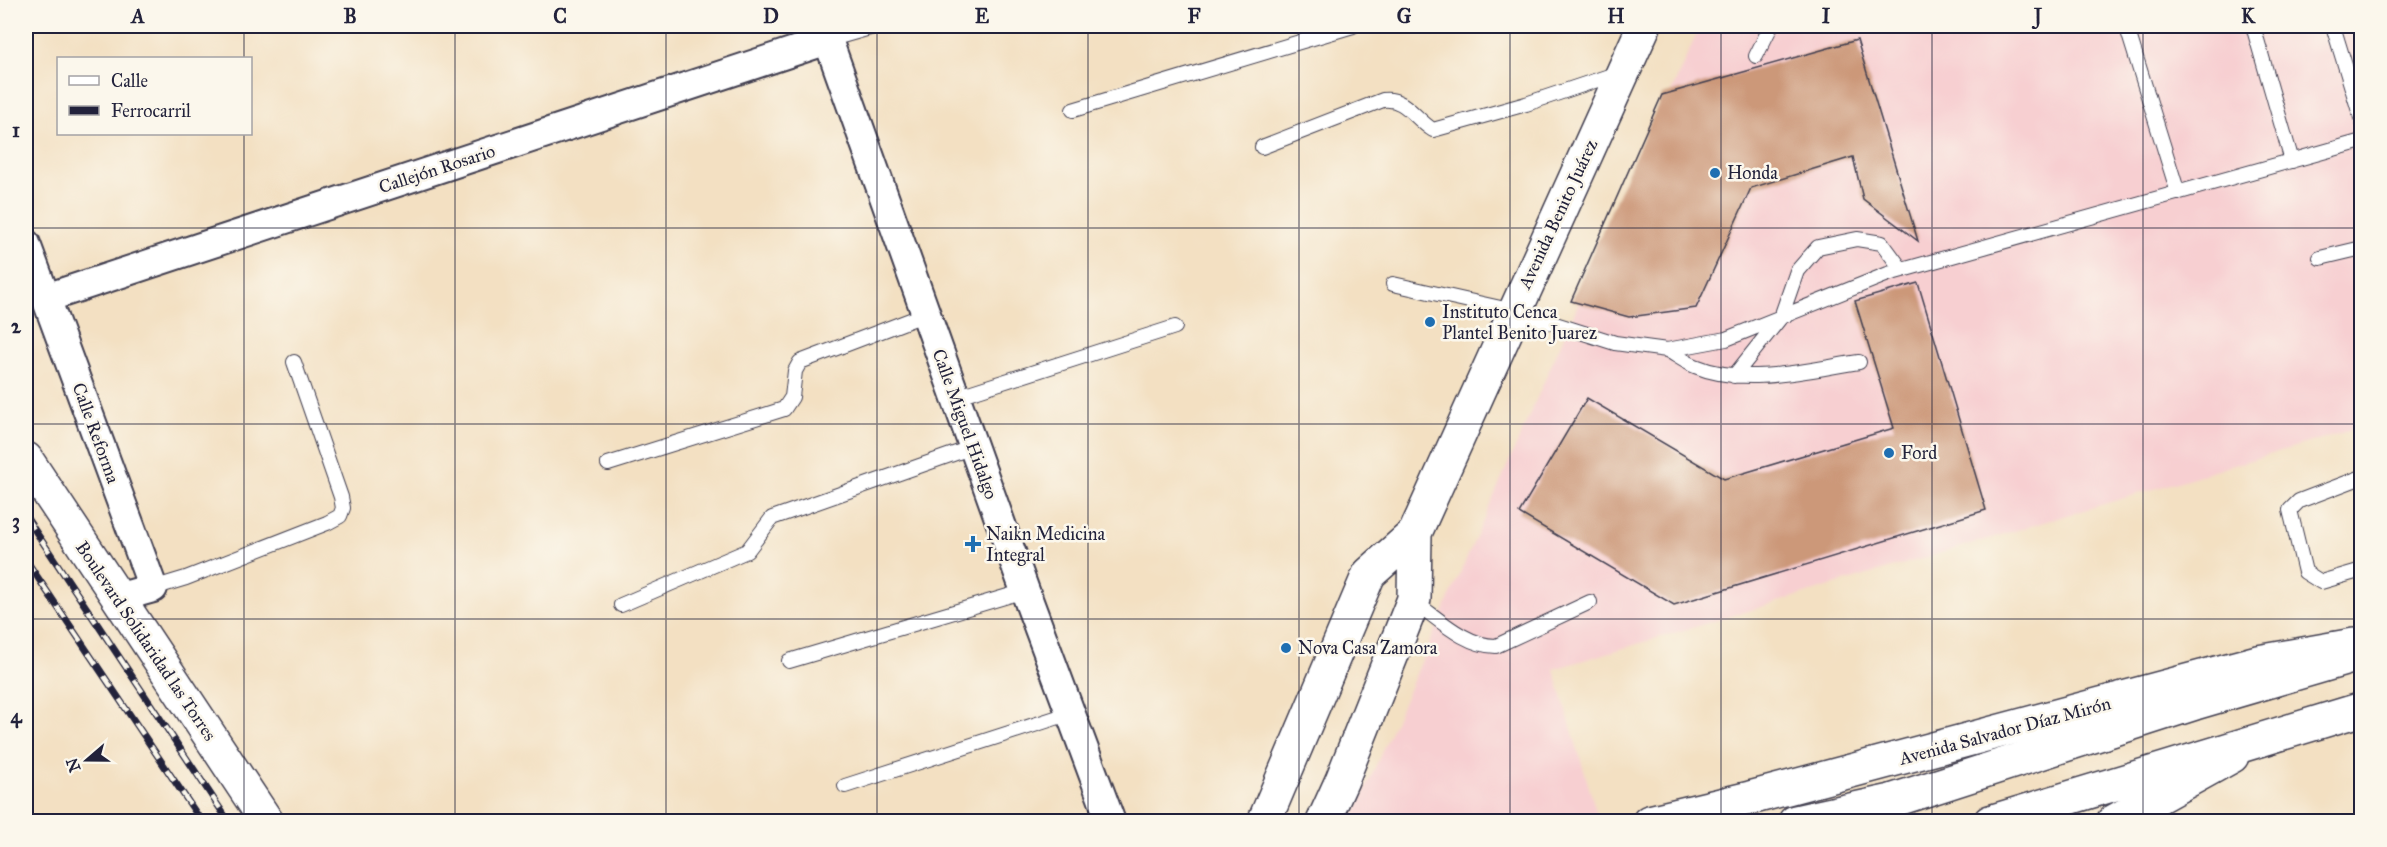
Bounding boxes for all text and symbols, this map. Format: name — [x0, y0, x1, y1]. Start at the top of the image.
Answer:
text: A — [129, 4, 145, 28]
text: B — [343, 4, 357, 28]
text: C — [553, 4, 567, 28]
text: D — [763, 4, 779, 28]
text: E — [975, 4, 990, 28]
text: F — [1187, 4, 1201, 28]
text: G — [1397, 4, 1412, 28]
text: H — [1607, 4, 1625, 28]
text: I — [1822, 4, 1831, 28]
text: J — [2031, 4, 2043, 30]
text: K — [2241, 4, 2256, 28]
legend — [57, 57, 252, 135]
text: Calle — [111, 70, 148, 92]
text: Ferrocarril — [111, 100, 191, 122]
text: 1 — [12, 118, 20, 142]
street label: Avenida Benito Juárez — [1513, 136, 1603, 294]
street label: Callejón Rosario — [376, 140, 498, 198]
place label: Honda — [1727, 162, 1778, 184]
marker: Honda — [1708, 166, 1722, 180]
place label: Instituto Cenca Plantel Benito Juarez — [1442, 301, 1597, 345]
text: 2 — [11, 314, 22, 338]
marker: Instituto Cenca Plantel Benito Juarez — [1423, 315, 1437, 329]
street label: Calle Miguel Hidalgo — [927, 346, 1002, 503]
street label: Calle Reforma — [68, 380, 125, 487]
place label: Ford — [1901, 442, 1937, 464]
marker: Ford — [1882, 446, 1896, 460]
text: 3 — [12, 509, 20, 534]
place label: Naikn Medicina Integral — [986, 523, 1105, 567]
marker: Naikn Medicina Integral — [964, 535, 982, 553]
street label: Boulevard Solidaridad las Torres — [71, 537, 221, 745]
place label: Nova Casa Zamora — [1298, 637, 1438, 659]
marker: Nova Casa Zamora — [1279, 641, 1293, 655]
street label: Avenida Salvador Díaz Mirón — [1896, 692, 2113, 770]
text: 4 — [10, 704, 22, 729]
north arrow — [57, 730, 117, 790]
text: N — [62, 755, 85, 775]

